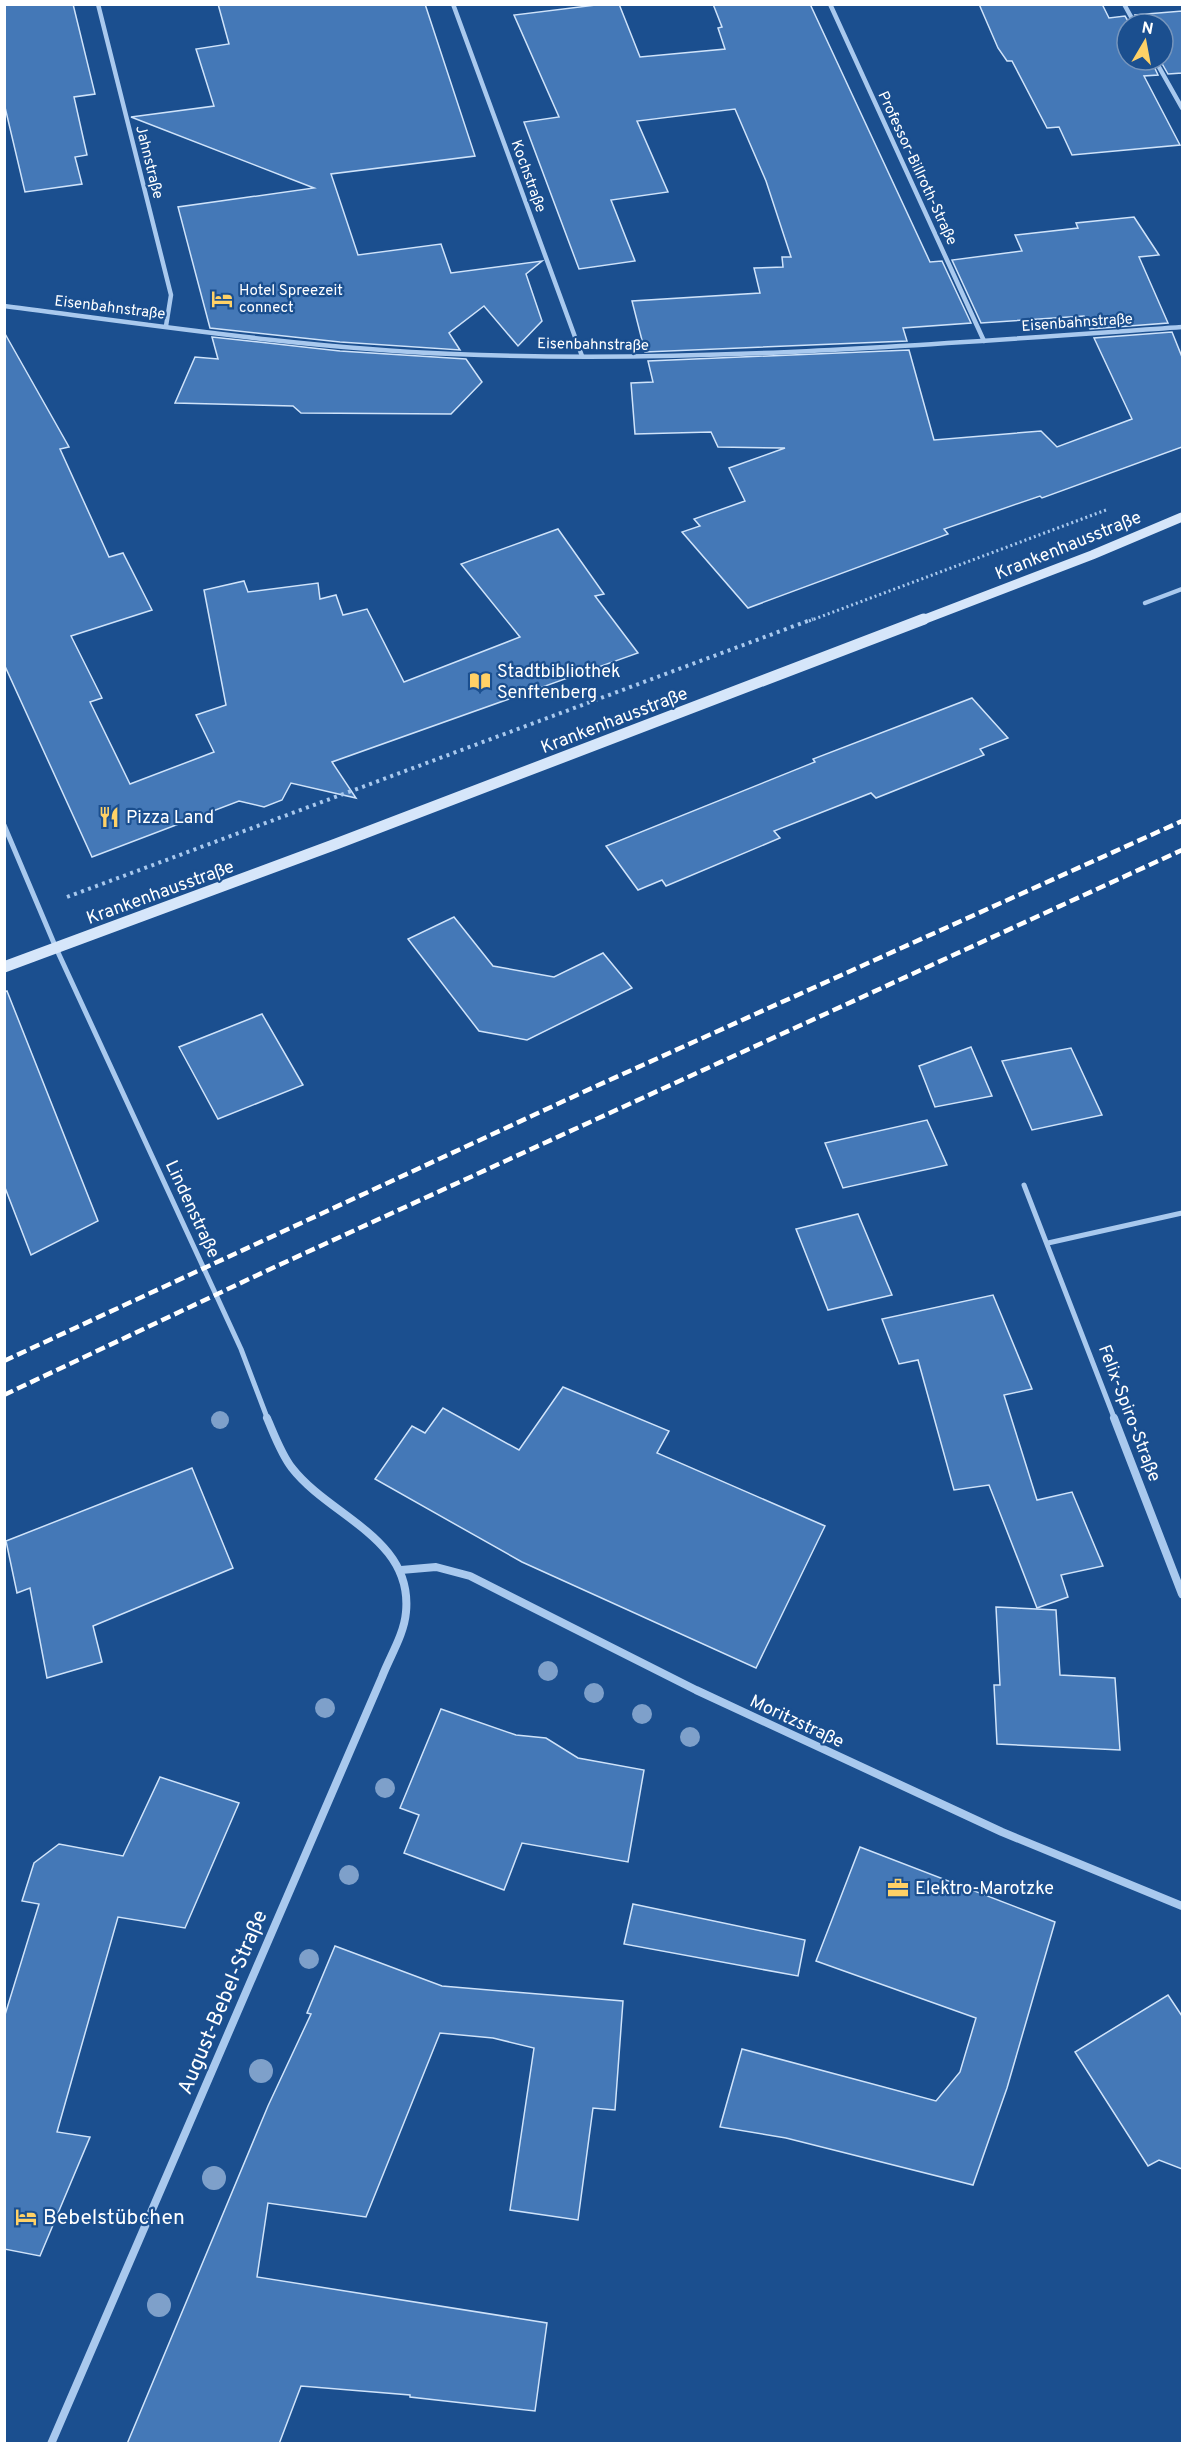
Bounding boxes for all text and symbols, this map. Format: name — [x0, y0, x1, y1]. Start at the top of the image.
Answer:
north arrow — [1115, 12, 1175, 72]
text: N — [1140, 18, 1155, 40]
street label: Professor-Billroth-Straße — [873, 89, 961, 249]
street label: Jahnstraße — [130, 124, 167, 201]
street label: Kochstraße — [506, 138, 549, 215]
place label: Hotel Spreezeit connect — [239, 282, 343, 318]
hotel icon: Hotel Spreezeit connect — [210, 287, 234, 311]
street label: Eisenbahnstraße — [53, 292, 166, 325]
street label: Eisenbahnstraße — [1021, 310, 1133, 337]
street label: Eisenbahnstraße — [537, 335, 649, 356]
street label: Krankenhausstraße — [992, 507, 1145, 586]
place label: Stadtbibliothek Senftenberg — [497, 661, 621, 705]
library icon: Stadtbibliothek Senftenberg — [468, 669, 492, 693]
street label: Krankenhausstraße — [538, 683, 691, 760]
restaurant icon: Pizza Land — [97, 805, 121, 829]
place label: Pizza Land — [126, 807, 214, 830]
street label: Krankenhausstraße — [83, 856, 238, 931]
street label: Lindenstraße — [159, 1157, 224, 1262]
street label: Felix-Spiro-Straße — [1092, 1342, 1165, 1485]
street label: Moritzstraße — [745, 1690, 847, 1754]
office icon: Elektro-Marotzke — [886, 1876, 910, 1900]
place label: Elektro-Marotzke — [915, 1878, 1054, 1901]
street label: August-Bebel-Straße — [172, 1906, 274, 2099]
hotel icon: Bebelstübchen — [14, 2205, 38, 2229]
place label: Bebelstübchen — [43, 2205, 185, 2232]

